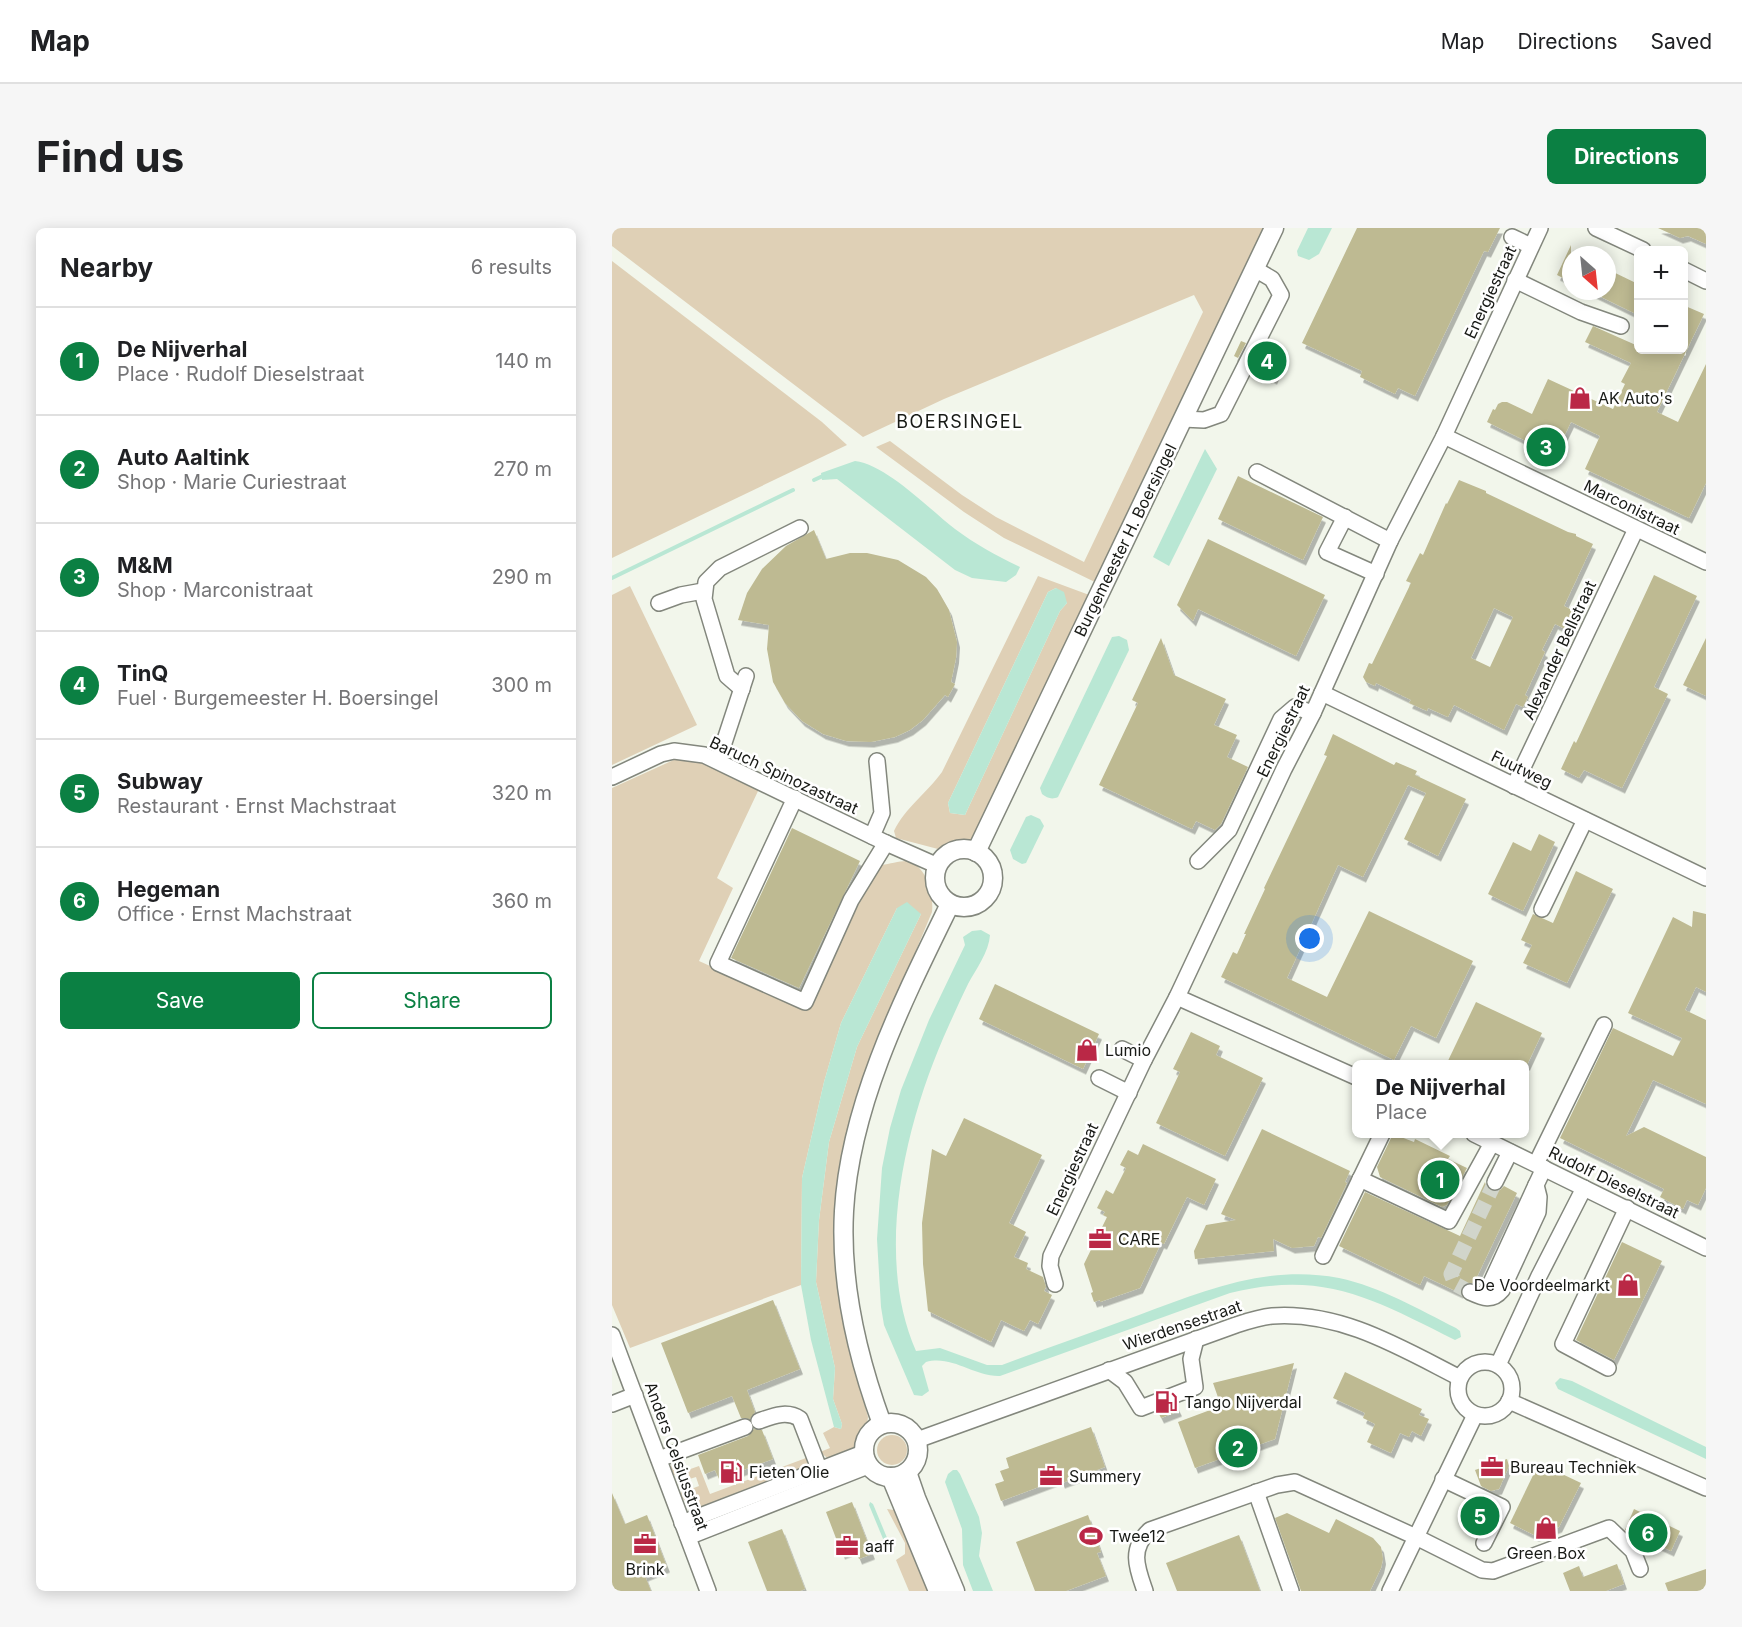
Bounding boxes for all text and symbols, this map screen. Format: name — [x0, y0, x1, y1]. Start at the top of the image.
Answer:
text: Map — [30, 24, 90, 58]
text: Map — [1441, 29, 1484, 54]
text: Directions — [1517, 29, 1618, 54]
text: Saved — [1651, 29, 1712, 54]
button: Directions — [1547, 129, 1706, 184]
text: Find us — [36, 131, 184, 182]
street label: Energiestraat — [1460, 242, 1520, 342]
north arrow — [1562, 246, 1616, 300]
map controls — [1634, 246, 1688, 354]
button: + — [1634, 246, 1688, 300]
text: Nearby — [60, 252, 153, 283]
text: 6 results — [471, 255, 552, 279]
button: − — [1634, 300, 1688, 354]
text: De Nijverhal — [117, 336, 248, 362]
pin: 4 — [1248, 338, 1286, 384]
text: 1 — [75, 349, 84, 373]
text: 140 m — [495, 349, 552, 373]
text: Place · Rudolf Dieselstraat — [117, 362, 364, 386]
shop icon: AK Auto's — [1567, 385, 1593, 411]
place label: AK Auto's — [1598, 388, 1672, 408]
district label: BOERSINGEL — [896, 411, 1024, 432]
pin: 3 — [1526, 424, 1566, 470]
street label: Burgemeester H. Boersingel — [1070, 440, 1180, 640]
text: Auto Aaltink — [117, 444, 250, 470]
text: 2 — [73, 457, 86, 481]
text: 270 m — [493, 457, 552, 481]
text: Shop · Marie Curiestraat — [117, 470, 347, 494]
street label: Marconistraat — [1581, 475, 1683, 539]
text: M&M — [117, 552, 173, 578]
text: 3 — [73, 565, 86, 589]
text: 290 m — [492, 565, 552, 589]
street label: Alexander Bellstraat — [1518, 577, 1600, 723]
text: Shop · Marconistraat — [117, 578, 313, 602]
text: TinQ — [117, 660, 168, 686]
text: 4 — [73, 673, 86, 697]
text: 300 m — [491, 673, 552, 697]
street label: Energiestraat — [1252, 682, 1314, 780]
text: Fuel · Burgemeester H. Boersingel — [117, 686, 439, 710]
street label: Baruch Spinozastraat — [707, 732, 861, 818]
street label: Fuutweg — [1488, 746, 1556, 792]
text: Subway — [117, 768, 203, 794]
text: 5 — [73, 781, 86, 805]
text: 320 m — [492, 781, 552, 805]
text: Restaurant · Ernst Machstraat — [117, 794, 396, 818]
text: Hegeman — [117, 876, 220, 902]
text: 6 — [73, 889, 86, 913]
text: 360 m — [491, 889, 552, 913]
text: Office · Ernst Machstraat — [117, 902, 352, 926]
your location — [1295, 924, 1324, 953]
button: Save — [60, 972, 300, 1029]
button: Share — [312, 972, 552, 1029]
shop icon: Lumio — [1074, 1037, 1100, 1063]
place label: Lumio — [1105, 1040, 1151, 1060]
popup — [1352, 1060, 1529, 1138]
text: De Nijverhal — [1375, 1074, 1506, 1100]
text: Place — [1375, 1100, 1427, 1124]
street label: Energiestraat — [1042, 1119, 1102, 1219]
street label: Rudolf Dieselstraat — [1545, 1142, 1683, 1222]
pin: 1 — [1420, 1158, 1460, 1202]
office icon: CARE — [1087, 1226, 1113, 1252]
place label: CARE — [1118, 1229, 1160, 1249]
shop icon: De Voordeelmarkt — [1615, 1272, 1641, 1298]
place label: De Voordeelmarkt — [1474, 1275, 1610, 1295]
street label: Wierdensestraat — [1120, 1295, 1244, 1355]
street label: Anders Celsiusstraat — [641, 1379, 713, 1533]
fuel station icon: Tango Nijverdal — [1153, 1389, 1179, 1415]
place label: Tango Nijverdal — [1184, 1392, 1302, 1412]
pin: 2 — [1218, 1426, 1258, 1470]
office icon: Bureau Techniek — [1479, 1454, 1505, 1480]
place label: Bureau Techniek — [1510, 1457, 1637, 1477]
fuel station icon: Fieten Olie — [718, 1459, 744, 1485]
place label: Fieten Olie — [749, 1462, 829, 1482]
office icon: Summery — [1038, 1463, 1064, 1489]
place label: Summery — [1069, 1466, 1141, 1486]
pin: 5 — [1460, 1494, 1500, 1538]
pin: 6 — [1628, 1510, 1668, 1556]
shop icon: Green Box — [1533, 1515, 1559, 1541]
sports icon: Twee12 — [1078, 1523, 1104, 1549]
place label: Twee12 — [1109, 1526, 1166, 1546]
office icon: Brink — [632, 1531, 658, 1557]
office icon: aaff — [834, 1533, 860, 1559]
place label: aaff — [865, 1536, 894, 1556]
place label: Green Box — [1507, 1543, 1586, 1563]
place label: Brink — [626, 1559, 665, 1579]

